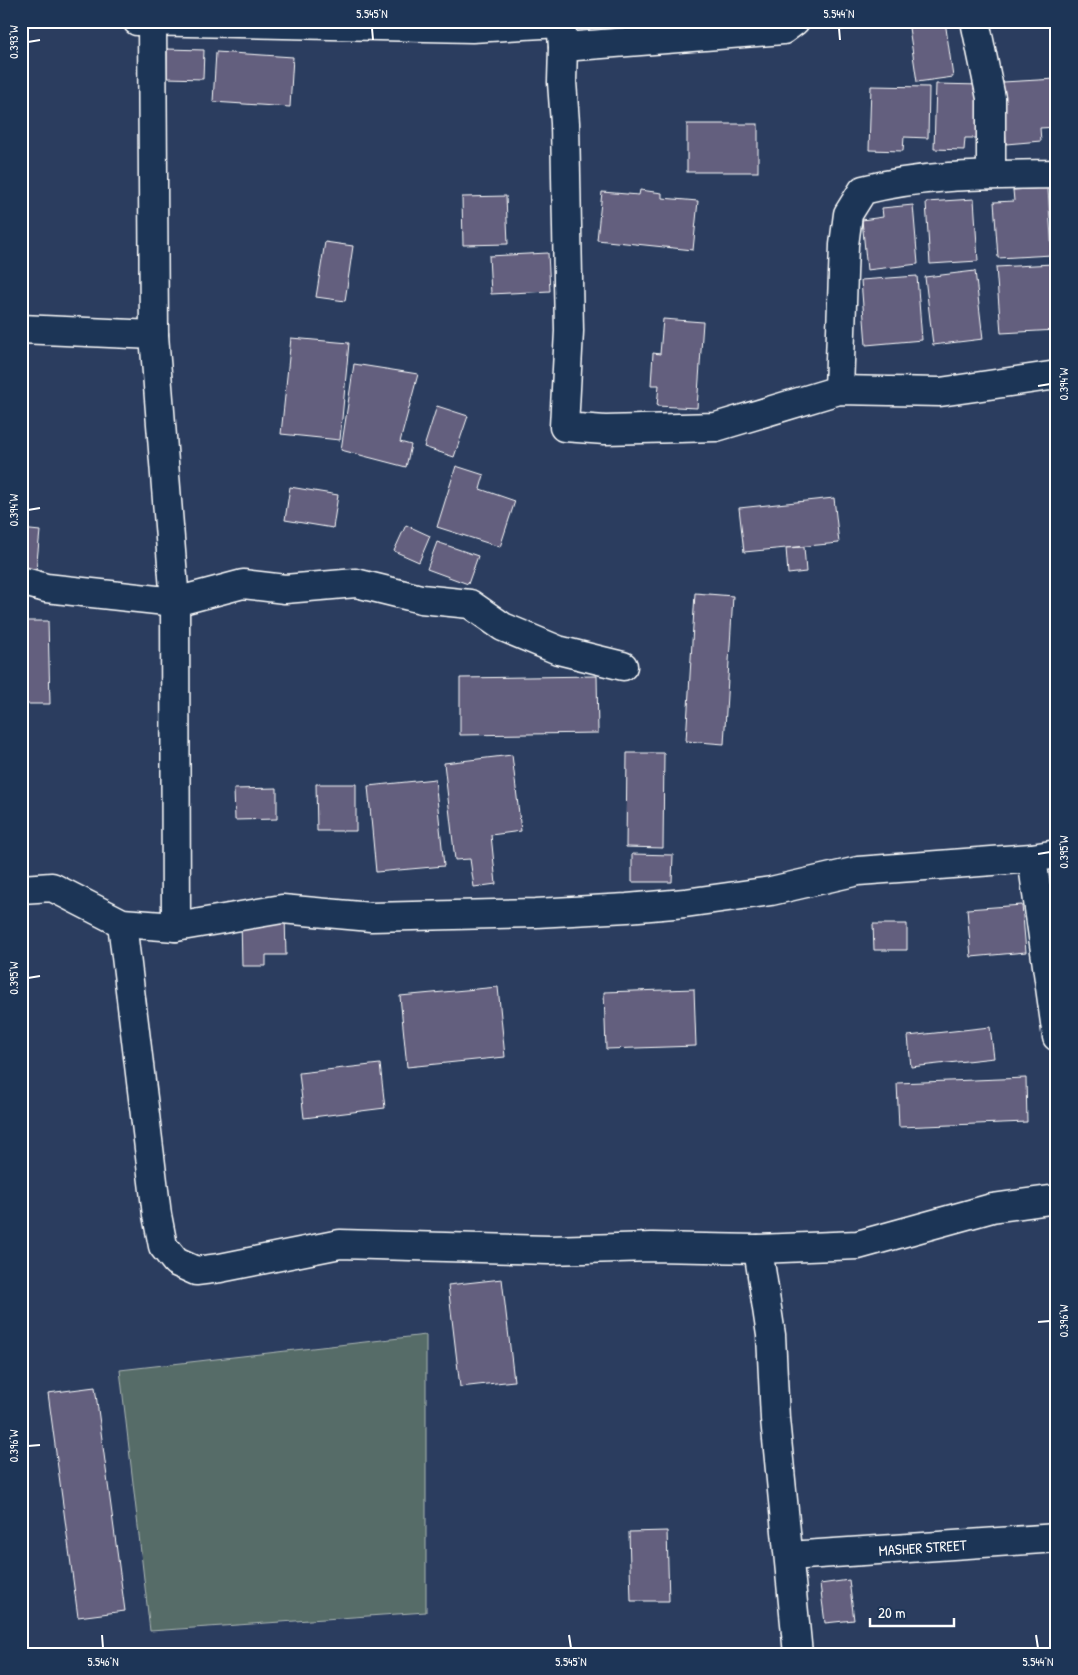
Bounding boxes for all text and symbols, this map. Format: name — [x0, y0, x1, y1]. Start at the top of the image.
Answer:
text: 5.545°N — [356, 5, 388, 22]
text: 5.544°N — [824, 5, 854, 22]
text: 0.393°W — [5, 25, 22, 59]
text: 0.394°W — [1055, 367, 1072, 400]
text: 0.394°W — [5, 493, 22, 526]
text: 0.395°W — [1055, 835, 1072, 868]
text: 0.395°W — [5, 961, 22, 994]
text: 0.396°W — [1055, 1304, 1072, 1337]
text: 0.396°W — [5, 1429, 22, 1462]
street label: MASHER STREET — [878, 1534, 968, 1560]
scale bar — [870, 1595, 954, 1627]
text: 20 m — [878, 1602, 905, 1623]
text: 5.546°N — [87, 1653, 119, 1670]
text: 5.545°N — [555, 1653, 587, 1670]
text: 5.544°N — [1023, 1653, 1053, 1670]

